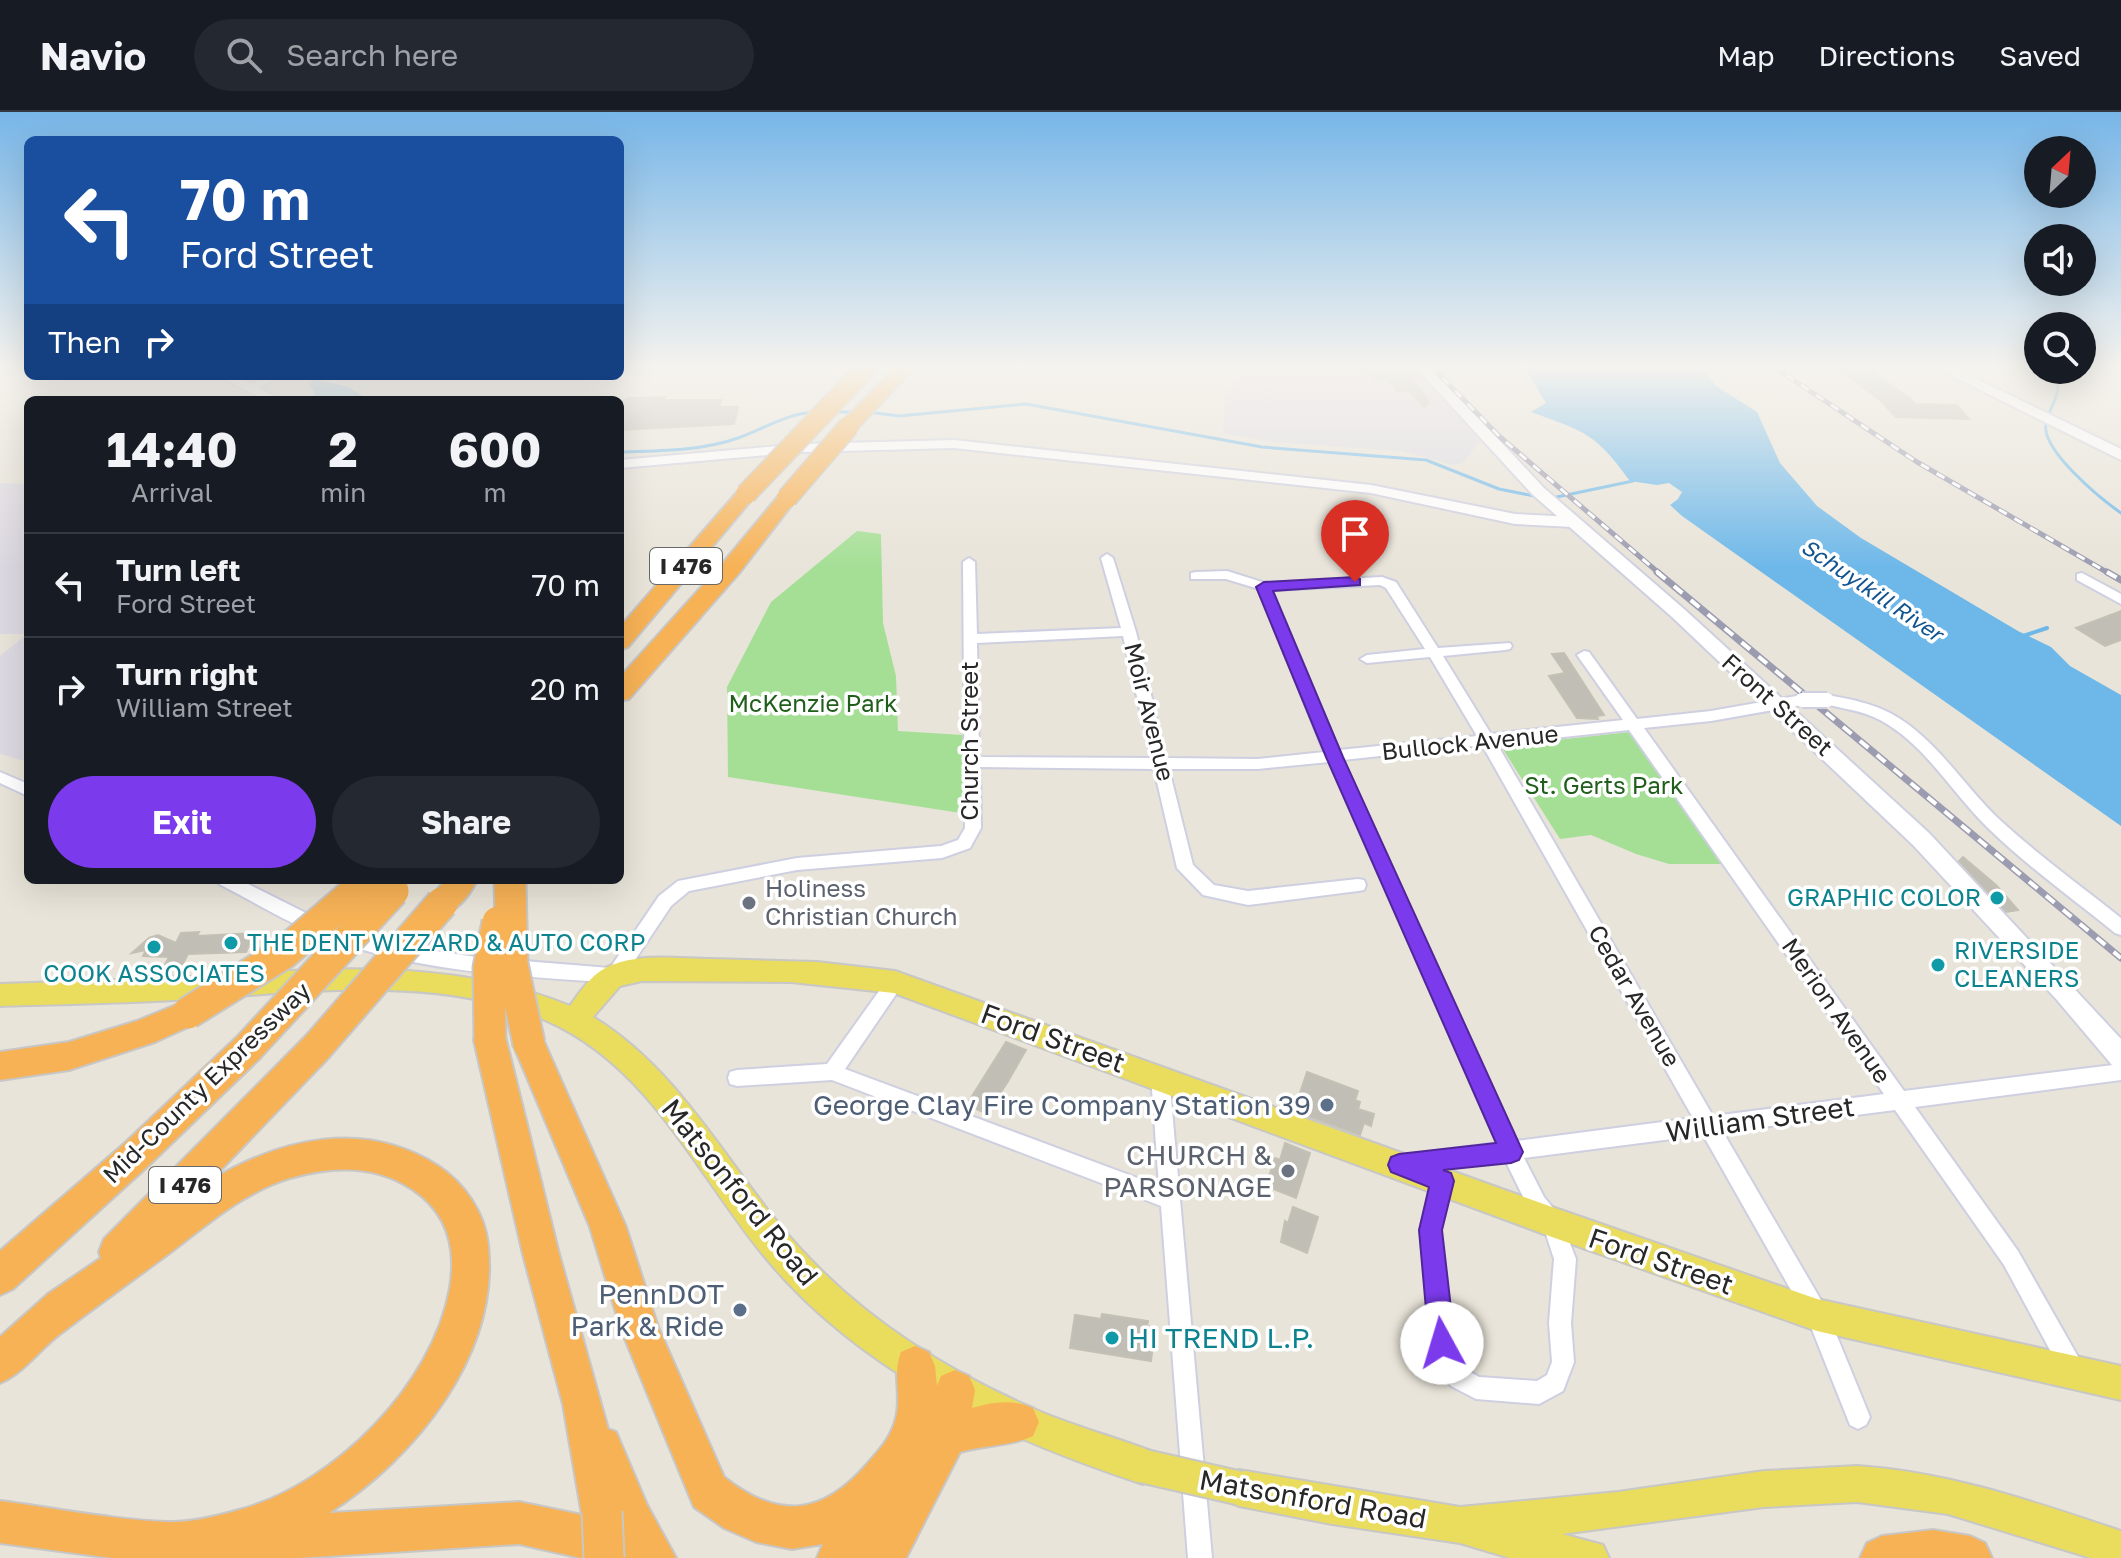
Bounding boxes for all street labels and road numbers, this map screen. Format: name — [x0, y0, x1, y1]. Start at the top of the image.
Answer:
road number: I 476 — [650, 548, 722, 584]
street label: Moir Avenue — [1119, 639, 1182, 784]
street label: Front Street — [1717, 647, 1839, 761]
street label: Church Street — [954, 661, 983, 821]
street label: Bullock Avenue — [1380, 718, 1560, 765]
street label: Cedar Avenue — [1583, 919, 1688, 1071]
street label: Merion Avenue — [1777, 932, 1898, 1088]
street label: Mid-County Expressway — [96, 975, 316, 1188]
street label: Ford Street — [977, 996, 1130, 1079]
street label: William Street — [1663, 1089, 1856, 1148]
street label: Matsonford Road — [655, 1092, 826, 1291]
road number: I 476 — [149, 1167, 221, 1203]
street label: Ford Street — [1584, 1220, 1738, 1301]
street label: Matsonford Road — [1197, 1462, 1429, 1535]

